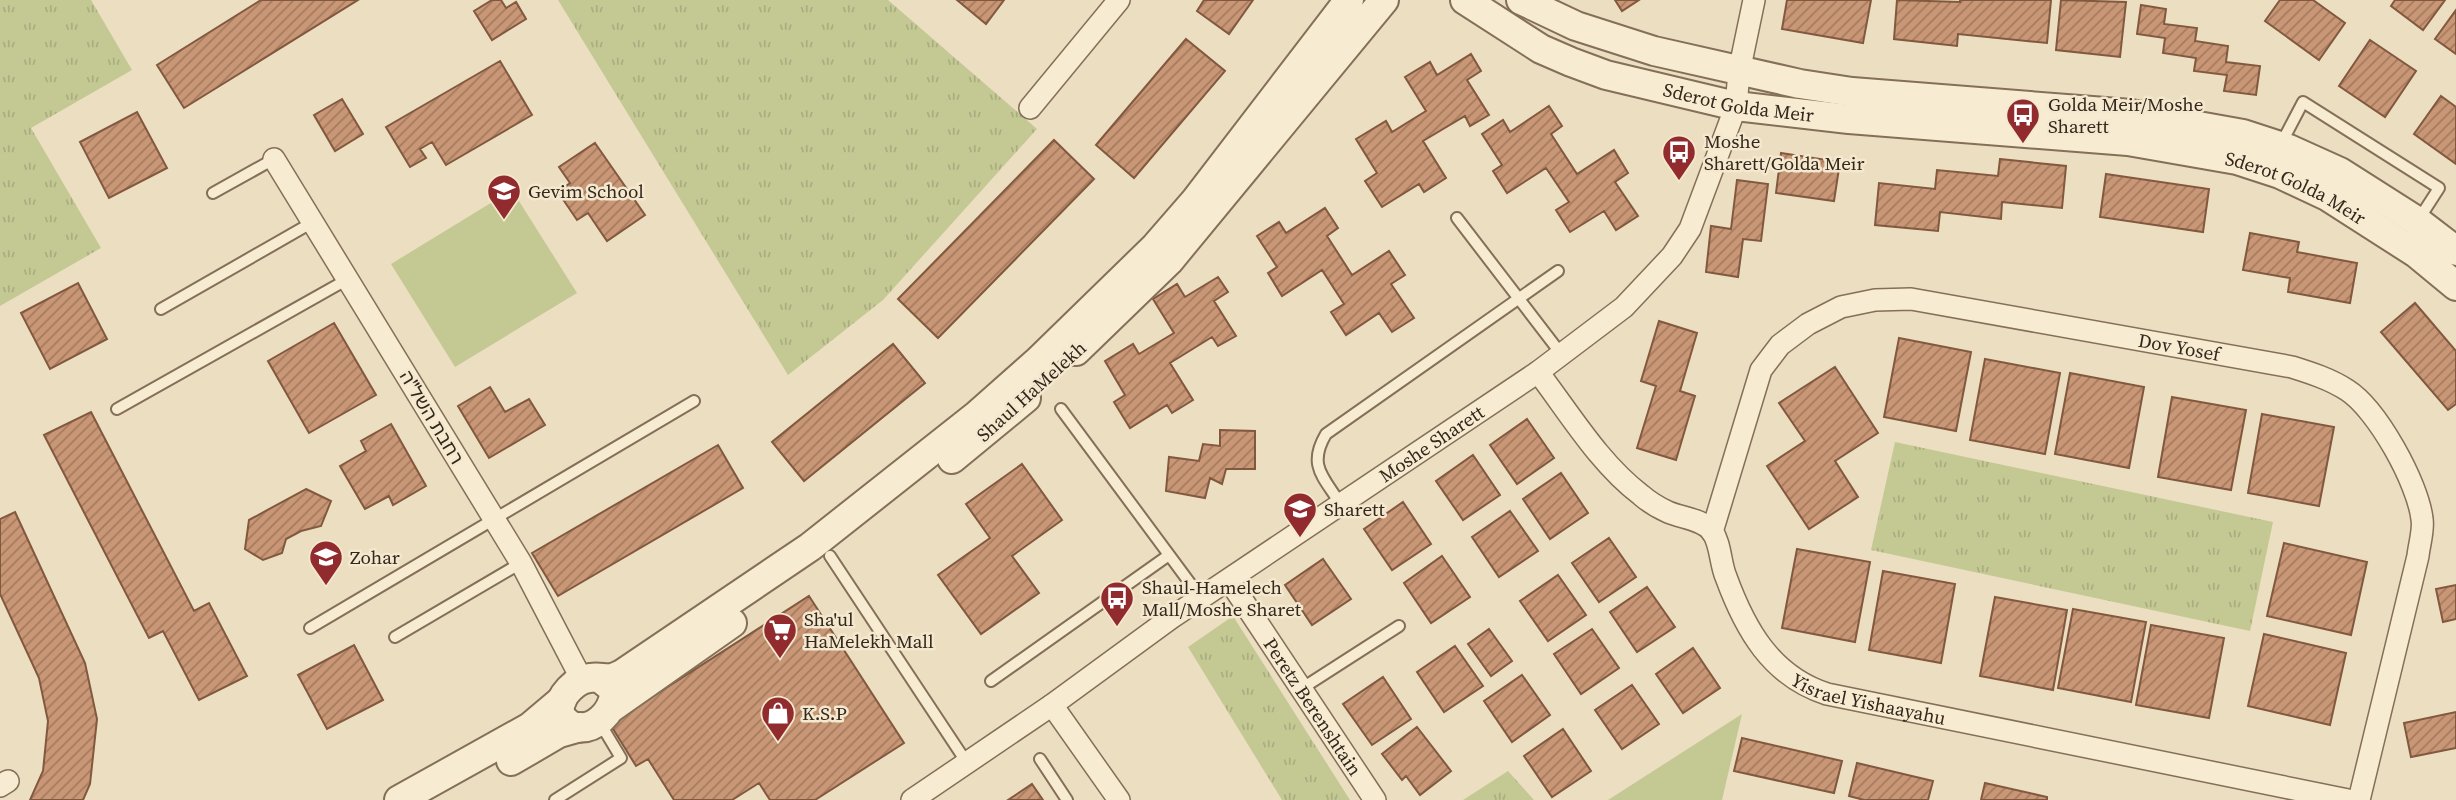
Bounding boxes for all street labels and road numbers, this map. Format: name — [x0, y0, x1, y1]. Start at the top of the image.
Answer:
street label: Sderot Golda Meir — [1661, 76, 1815, 128]
street label: Sderot Golda Meir — [2223, 145, 2371, 231]
street label: Dov Yosef — [2136, 327, 2224, 367]
street label: Shaul HaMelekh — [971, 335, 1091, 447]
street label: רחבת השל"ה — [394, 365, 470, 469]
street label: Moshe Sharett — [1374, 398, 1490, 488]
street label: Peretz Berenshtain — [1258, 633, 1368, 781]
street label: Yisrael Yishaayahu — [1786, 666, 1948, 731]

